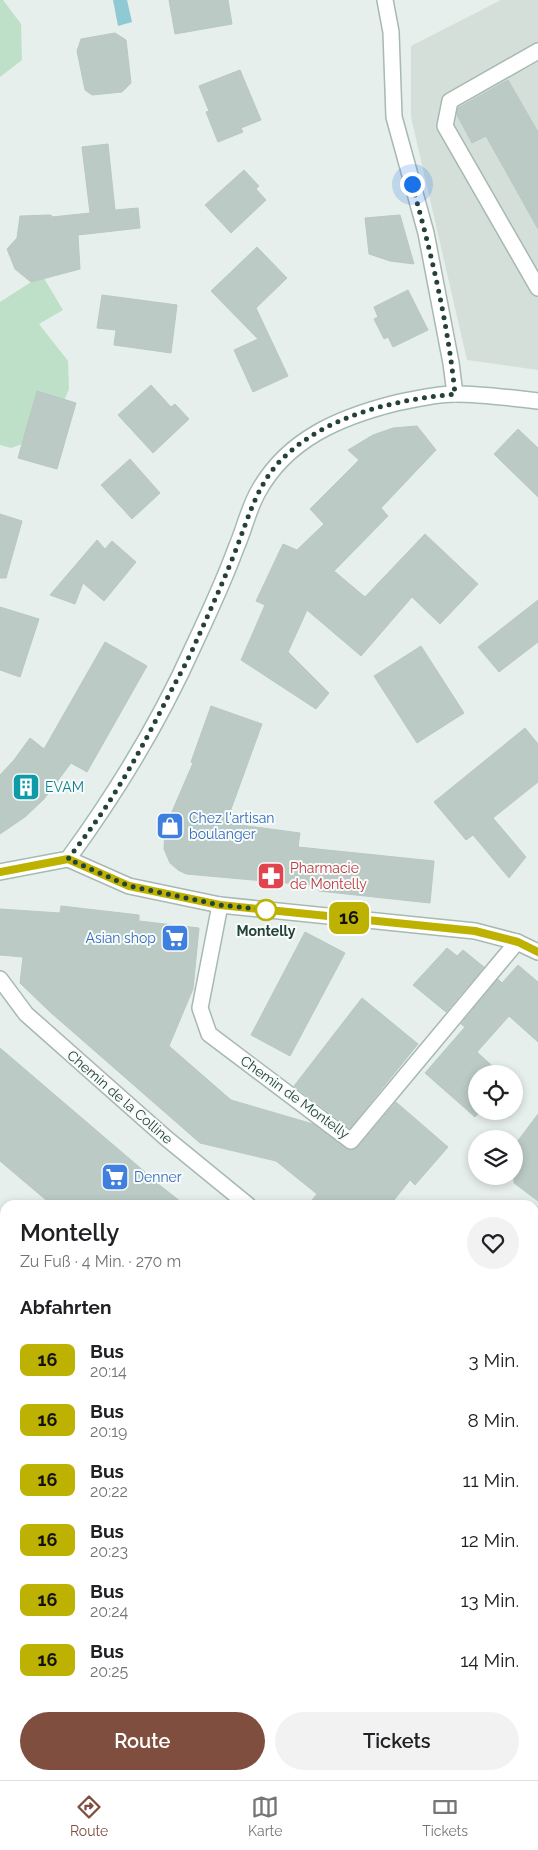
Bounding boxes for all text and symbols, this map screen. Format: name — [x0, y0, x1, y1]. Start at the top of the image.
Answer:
your location — [400, 172, 425, 197]
building icon: EVAM — [11, 772, 41, 802]
place label: EVAM — [45, 779, 84, 795]
place label: Chez l'artisan boulanger — [189, 810, 275, 842]
shop icon: Chez l'artisan boulanger — [155, 811, 185, 841]
place label: Pharmacie de Montelly — [290, 860, 367, 892]
pharmacy icon: Pharmacie de Montelly — [256, 861, 286, 891]
marker: Montelly — [255, 899, 277, 921]
line badge: 16 — [326, 902, 372, 934]
text: 16 — [339, 907, 359, 928]
supermarket icon: Asian shop — [160, 923, 190, 953]
place label: Montelly — [237, 923, 296, 939]
place label: Asian shop — [86, 930, 156, 946]
street label: Chemin de la Colline — [64, 1047, 176, 1147]
street label: Chemin de Montelly — [238, 1052, 353, 1142]
map controls — [468, 1065, 523, 1185]
button: locate — [468, 1065, 523, 1120]
button: layers — [468, 1130, 523, 1185]
supermarket icon: Denner — [100, 1162, 130, 1192]
place label: Denner — [134, 1169, 182, 1185]
button: heart — [467, 1217, 519, 1269]
text: Montelly — [20, 1218, 119, 1247]
text: Zu Fuß · 4 Min. · 270 m — [20, 1252, 181, 1271]
text: Abfahrten — [20, 1296, 111, 1318]
text: Bus — [90, 1340, 124, 1362]
text: 16 — [38, 1349, 57, 1370]
text: 3 Min. — [469, 1349, 519, 1371]
text: 20:14 — [90, 1362, 127, 1381]
text: Bus — [90, 1400, 124, 1422]
text: 16 — [38, 1409, 57, 1430]
text: 8 Min. — [467, 1409, 519, 1431]
text: 20:19 — [90, 1422, 127, 1441]
text: Bus — [90, 1460, 124, 1482]
text: 16 — [38, 1469, 57, 1490]
text: 11 Min. — [462, 1469, 519, 1491]
text: 20:22 — [90, 1482, 128, 1501]
text: Bus — [90, 1520, 124, 1542]
text: 16 — [38, 1529, 57, 1550]
text: 12 Min. — [461, 1529, 519, 1551]
text: 20:23 — [90, 1542, 128, 1561]
text: Bus — [90, 1580, 124, 1602]
text: 16 — [38, 1589, 57, 1610]
text: 13 Min. — [460, 1589, 519, 1611]
text: 20:24 — [90, 1602, 128, 1621]
text: Bus — [90, 1640, 124, 1662]
text: 16 — [38, 1649, 57, 1670]
text: 14 Min. — [460, 1649, 519, 1671]
text: 20:25 — [90, 1662, 128, 1681]
button: Route — [20, 1712, 265, 1770]
button: Tickets — [275, 1712, 519, 1770]
tab: Route — [70, 1793, 108, 1839]
tab: Karte — [248, 1793, 282, 1839]
tab: Tickets — [422, 1793, 468, 1839]

